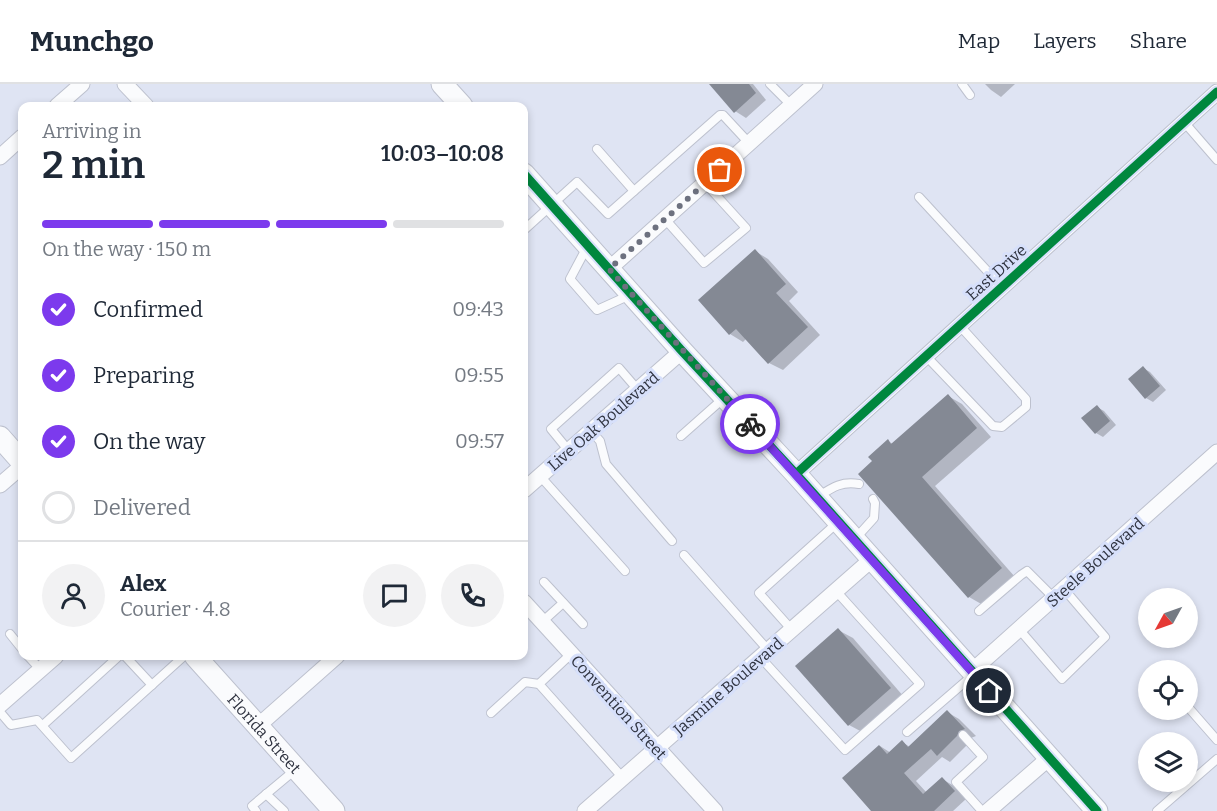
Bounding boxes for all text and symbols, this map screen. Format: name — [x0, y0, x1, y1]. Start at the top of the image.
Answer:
text: Munchgo — [30, 25, 154, 58]
text: Map — [958, 28, 1000, 54]
text: Layers — [1033, 28, 1097, 54]
text: Share — [1130, 28, 1187, 54]
text: Arriving in — [42, 119, 141, 143]
text: 10:03–10:08 — [381, 140, 504, 167]
text: 2 min — [42, 142, 145, 188]
pin — [694, 144, 745, 195]
icon: bag — [703, 153, 736, 186]
text: On the way · 150 m — [42, 237, 211, 261]
street label: East Drive — [962, 240, 1030, 304]
icon: check — [42, 293, 75, 326]
text: Confirmed — [93, 296, 203, 323]
text: 09:43 — [452, 297, 504, 321]
icon: check — [42, 359, 75, 392]
text: Preparing — [93, 362, 195, 389]
text: 09:55 — [454, 363, 504, 387]
street label: Live Oak Boulevard — [544, 368, 663, 475]
courier — [720, 394, 780, 454]
icon: bike — [734, 408, 767, 441]
icon: check — [42, 425, 75, 458]
text: On the way — [93, 428, 205, 455]
text: 09:57 — [455, 429, 504, 453]
text: Delivered — [93, 494, 191, 521]
street label: Steele Boulevard — [1043, 513, 1148, 611]
button: person — [42, 564, 105, 627]
button: chat — [363, 564, 426, 627]
button: phone — [441, 564, 504, 627]
text: Alex — [120, 570, 166, 597]
north arrow — [1138, 588, 1198, 648]
map controls — [1138, 588, 1198, 792]
text: Courier · 4.8 — [120, 597, 231, 621]
street label: Jasmine Boulevard — [669, 633, 787, 740]
street label: Convention Street — [567, 651, 671, 764]
button: locate — [1138, 660, 1198, 720]
pin — [963, 665, 1014, 716]
icon: home — [972, 674, 1005, 707]
street label: Florida Street — [223, 690, 305, 778]
button: layers — [1138, 732, 1198, 792]

